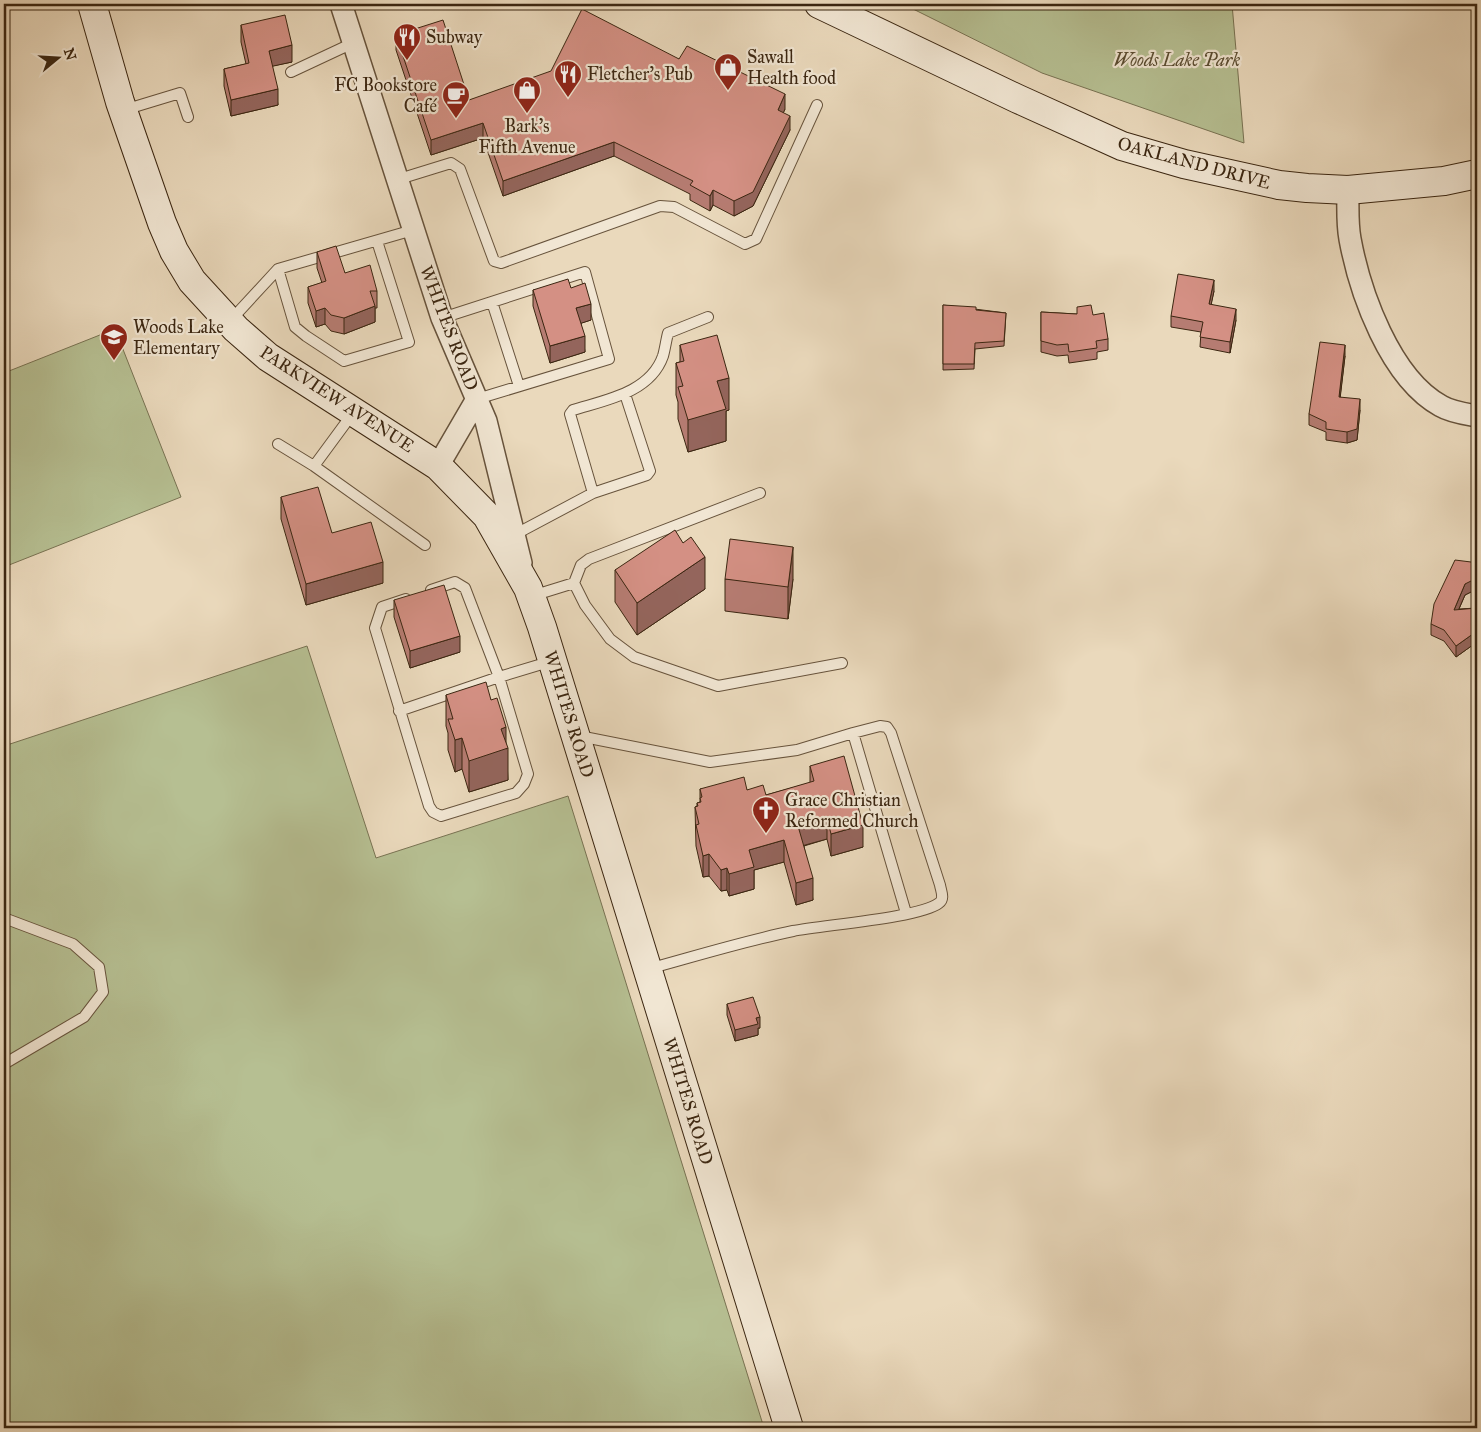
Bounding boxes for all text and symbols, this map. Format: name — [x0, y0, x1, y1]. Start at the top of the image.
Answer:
restaurant icon: Subway — [392, 22, 422, 61]
place label: Subway — [426, 26, 483, 48]
north arrow — [32, 32, 82, 82]
text: N — [60, 46, 80, 63]
place label: Sawall Health food — [747, 46, 836, 89]
park label: Woods Lake Park — [1114, 49, 1240, 71]
shop icon: Sawall Health food — [713, 52, 743, 91]
restaurant icon: Fletcher's Pub — [553, 59, 583, 98]
place label: Fletcher's Pub — [587, 63, 693, 85]
place label: FC Bookstore Café — [334, 74, 437, 117]
shop icon: Bark's Fifth Avenue — [512, 75, 542, 114]
cafe icon: FC Bookstore Café — [441, 80, 471, 119]
place label: Bark's Fifth Avenue — [478, 115, 576, 158]
street label: OAKLAND DRIVE — [1115, 132, 1273, 194]
street label: WHITES ROAD — [415, 262, 483, 394]
place label: Woods Lake Elementary — [133, 316, 224, 359]
school or university icon: Woods Lake Elementary — [99, 322, 129, 361]
street label: PARKVIEW AVENUE — [256, 341, 418, 457]
street label: WHITES ROAD — [539, 648, 599, 780]
place label: Grace Christian Reformed Church — [785, 789, 918, 832]
church icon: Grace Christian Reformed Church — [751, 795, 781, 834]
street label: WHITES ROAD — [658, 1035, 718, 1167]

